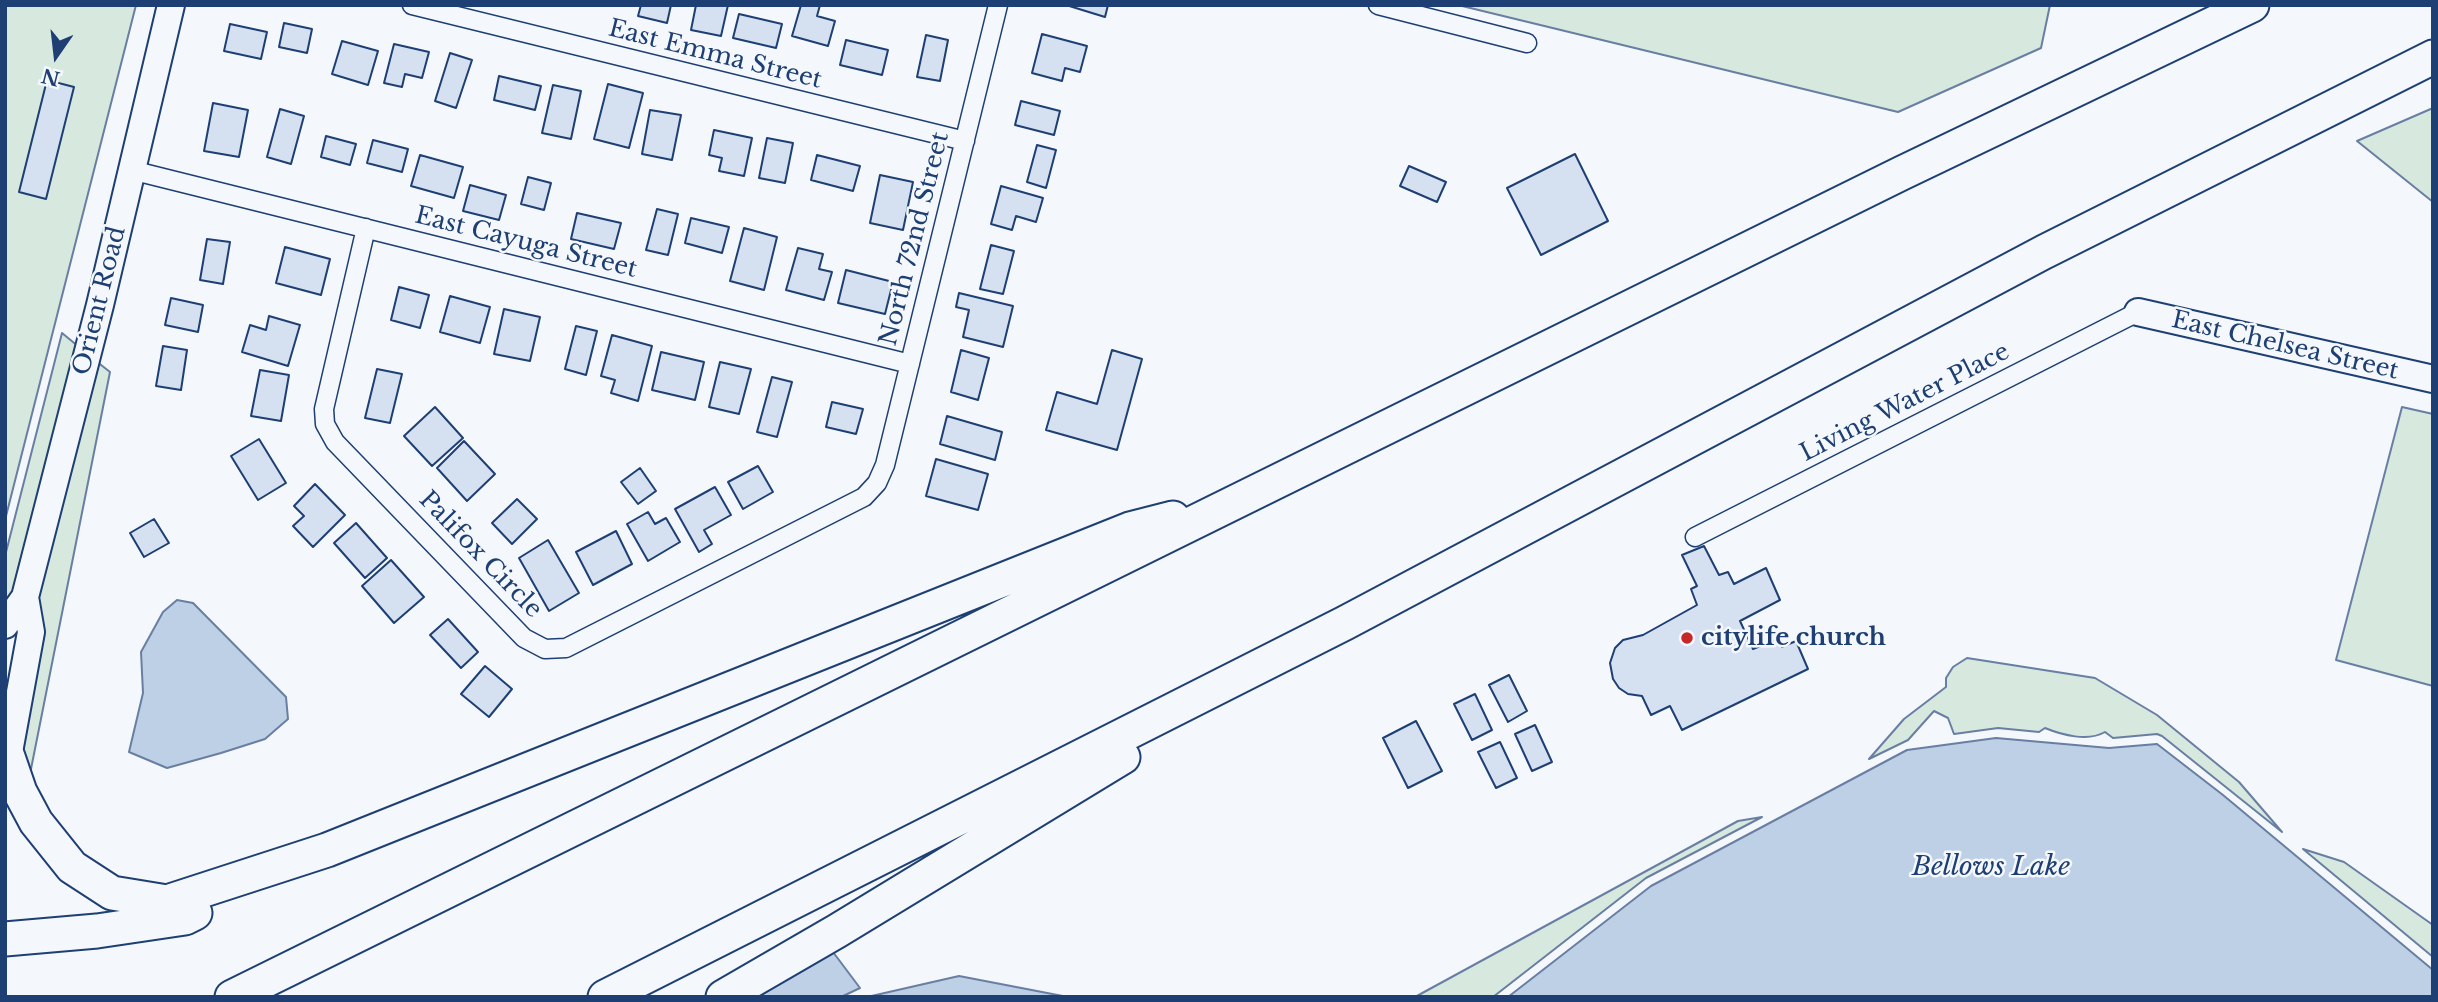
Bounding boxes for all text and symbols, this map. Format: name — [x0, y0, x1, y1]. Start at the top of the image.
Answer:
street label: East Emma Street — [605, 15, 825, 95]
north arrow — [21, 21, 91, 91]
text: N — [39, 64, 62, 90]
street label: North 72nd Street — [875, 129, 955, 349]
street label: East Cayuga Street — [412, 201, 640, 285]
street label: Orient Road — [68, 224, 132, 378]
street label: East Chelsea Street — [2169, 306, 2401, 386]
street label: Living Water Place — [1796, 338, 2014, 468]
street label: Palifox Circle — [412, 486, 548, 624]
place label: citylife church — [1701, 624, 1886, 652]
marker: citylife church — [1679, 630, 1695, 646]
water label: Bellows Lake — [1912, 852, 2070, 884]

